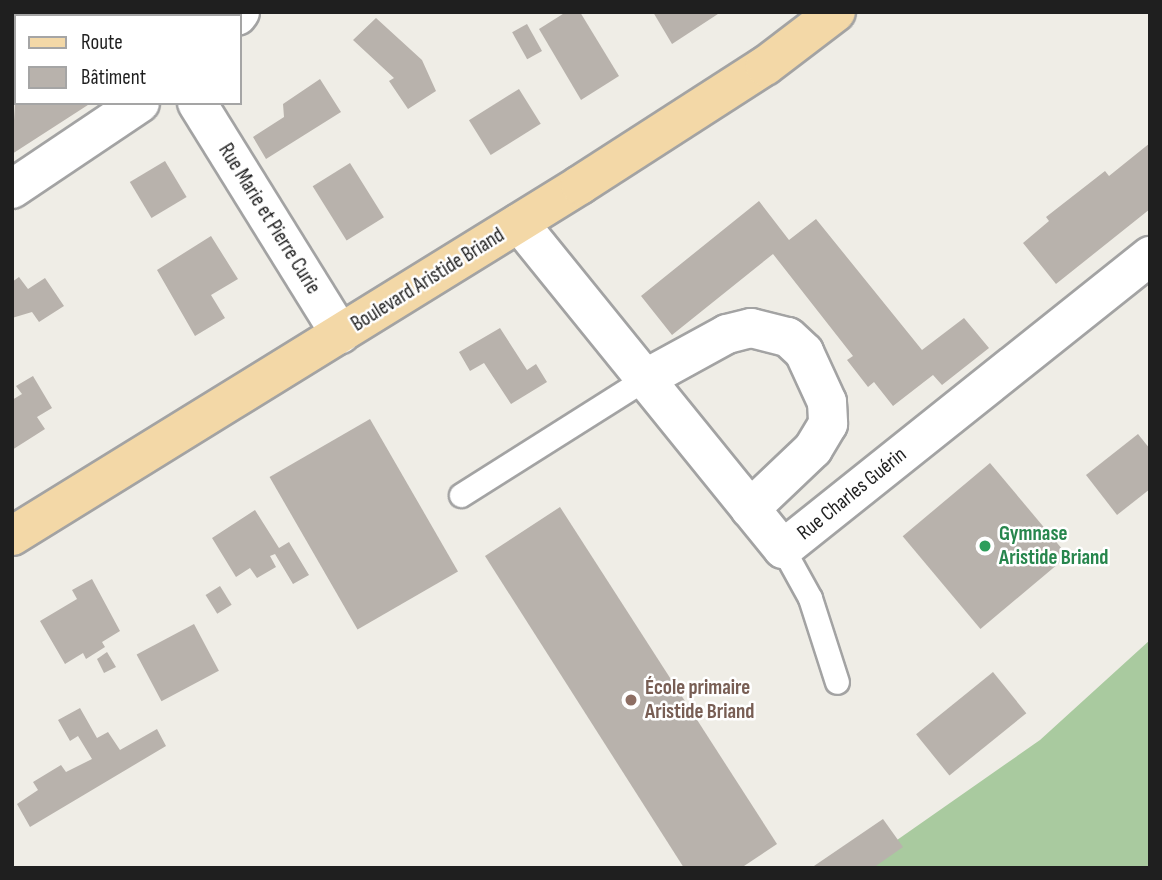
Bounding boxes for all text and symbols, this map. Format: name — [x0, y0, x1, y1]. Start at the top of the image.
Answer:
legend — [14, 14, 242, 105]
text: Route — [81, 30, 123, 55]
text: Bâtiment — [81, 65, 146, 90]
street label: Rue Marie et Pierre Curie — [213, 139, 325, 299]
street label: Boulevard Aristide Briand — [347, 223, 509, 337]
street label: Rue Charles Guérin — [792, 442, 912, 546]
place label: Gymnase Aristide Briand — [999, 521, 1109, 571]
marker: Gymnase Aristide Briand — [977, 538, 993, 554]
place label: École primaire Aristide Briand — [645, 675, 755, 725]
marker: École primaire Aristide Briand — [623, 692, 639, 708]

